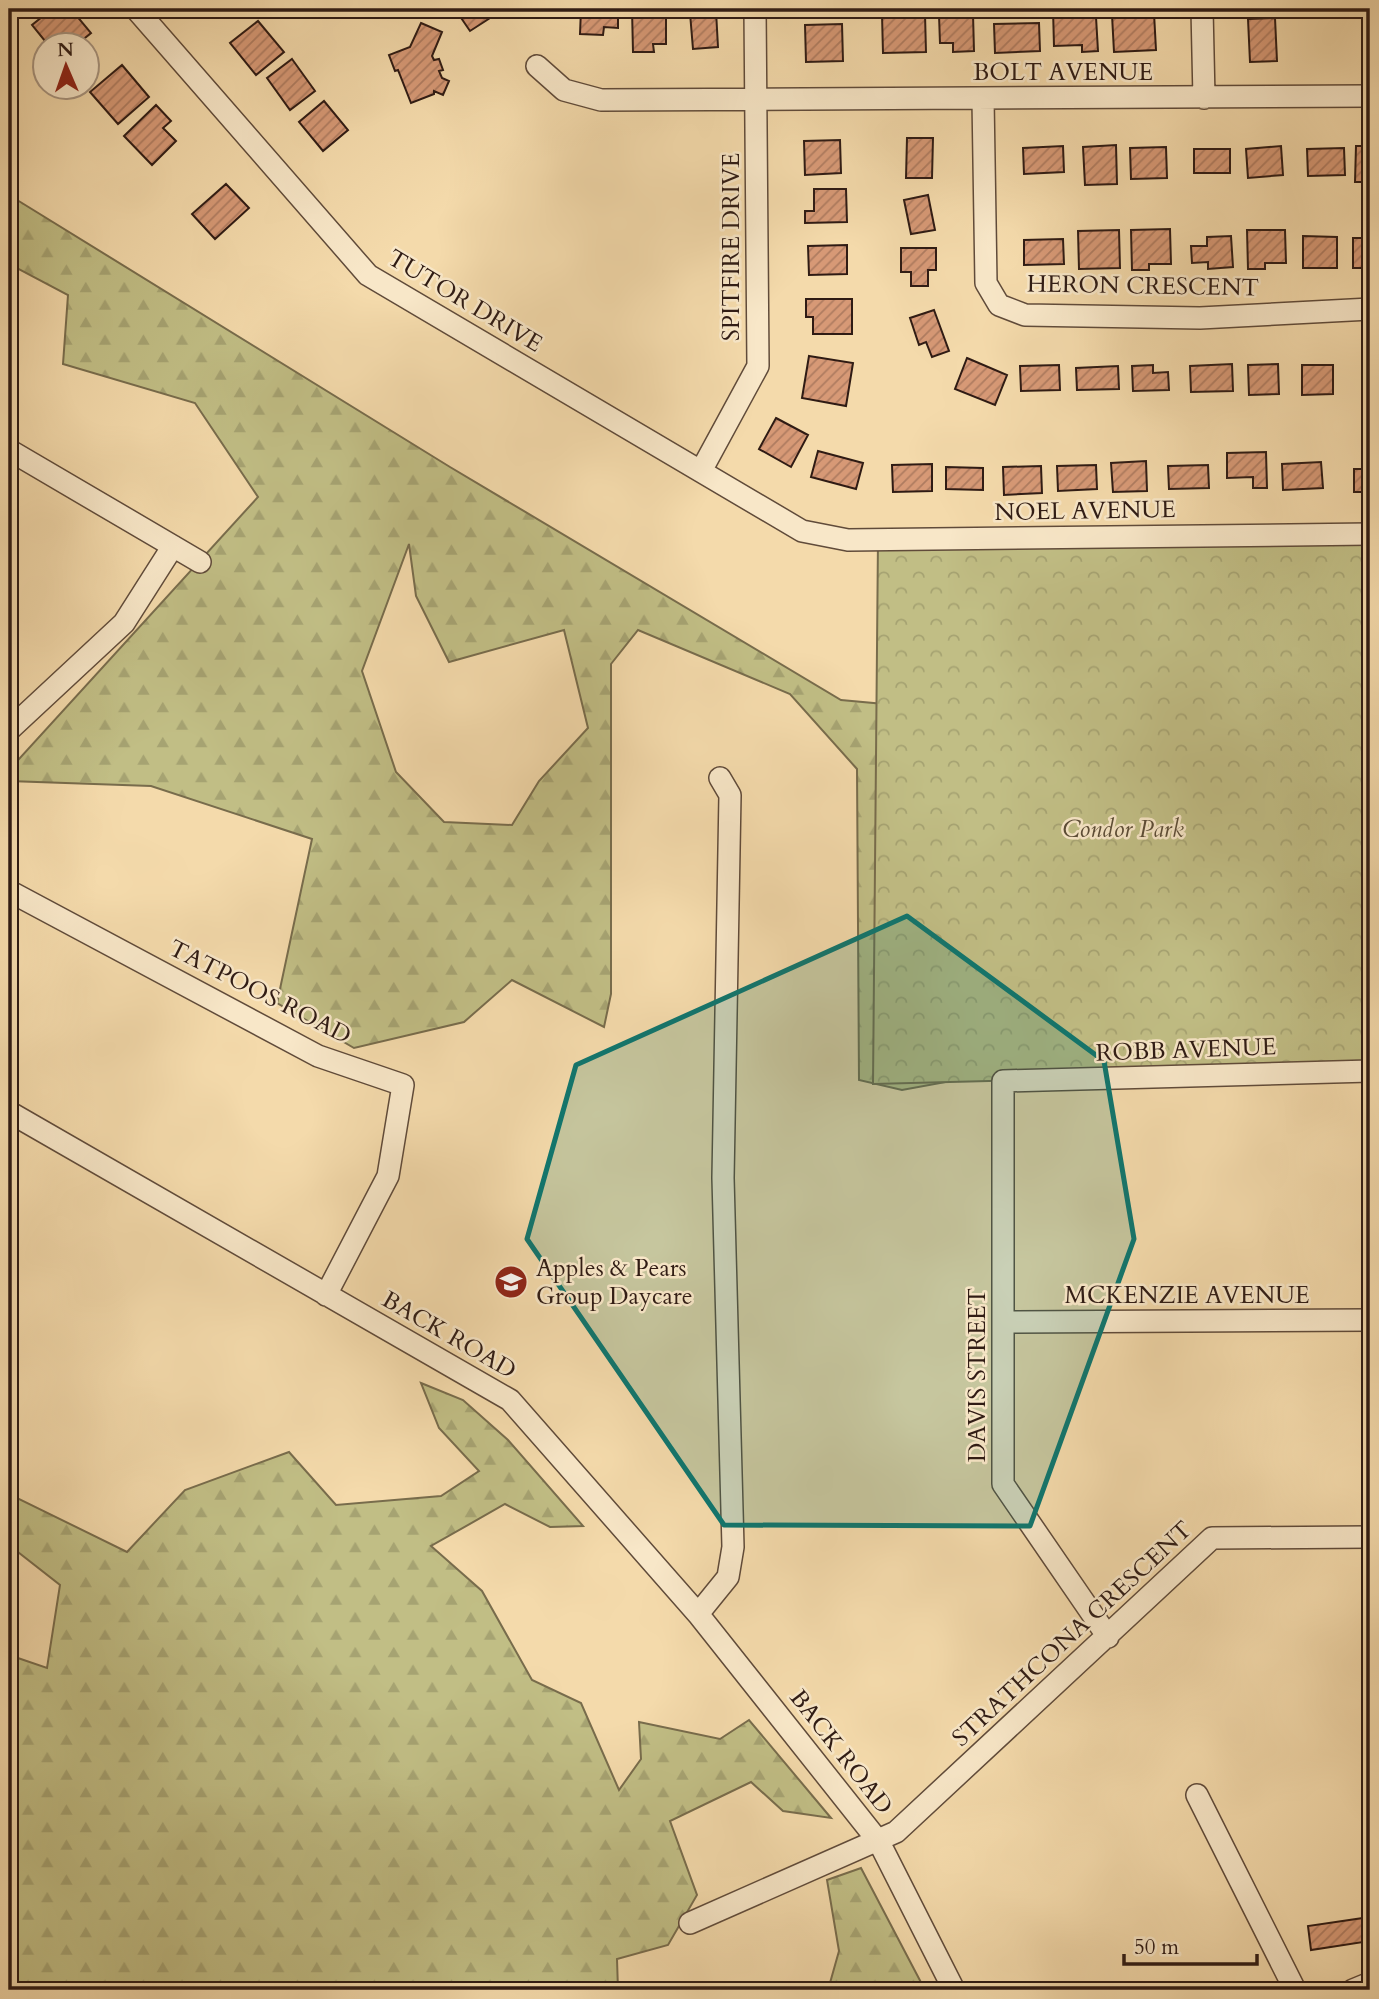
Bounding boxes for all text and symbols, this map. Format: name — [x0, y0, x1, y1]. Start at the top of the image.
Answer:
north arrow — [32, 32, 102, 102]
text: N — [57, 37, 75, 63]
street label: BOLT AVENUE — [973, 56, 1153, 89]
street label: SPITFIRE DRIVE — [715, 153, 748, 341]
street label: TUTOR DRIVE — [381, 242, 549, 360]
street label: HERON CRESCENT — [1027, 267, 1259, 305]
street label: NOEL AVENUE — [994, 493, 1176, 529]
park label: Condor Park — [1062, 813, 1184, 846]
street label: TATPOOS ROAD — [163, 932, 357, 1052]
street label: ROBB AVENUE — [1095, 1030, 1277, 1070]
place label: Apples & Pears Group Daycare — [536, 1252, 693, 1313]
school or university icon: Apples & Pears Group Daycare — [492, 1263, 530, 1301]
street label: MCKENZIE AVENUE — [1064, 1279, 1310, 1312]
street label: BACK ROAD — [376, 1283, 522, 1387]
street label: DAVIS STREET — [961, 1288, 994, 1462]
street label: STRATHCONA CRESCENT — [945, 1514, 1199, 1754]
street label: BACK ROAD — [782, 1683, 900, 1821]
scale bar — [1124, 1922, 1256, 1966]
text: 50 m — [1134, 1933, 1179, 1962]

